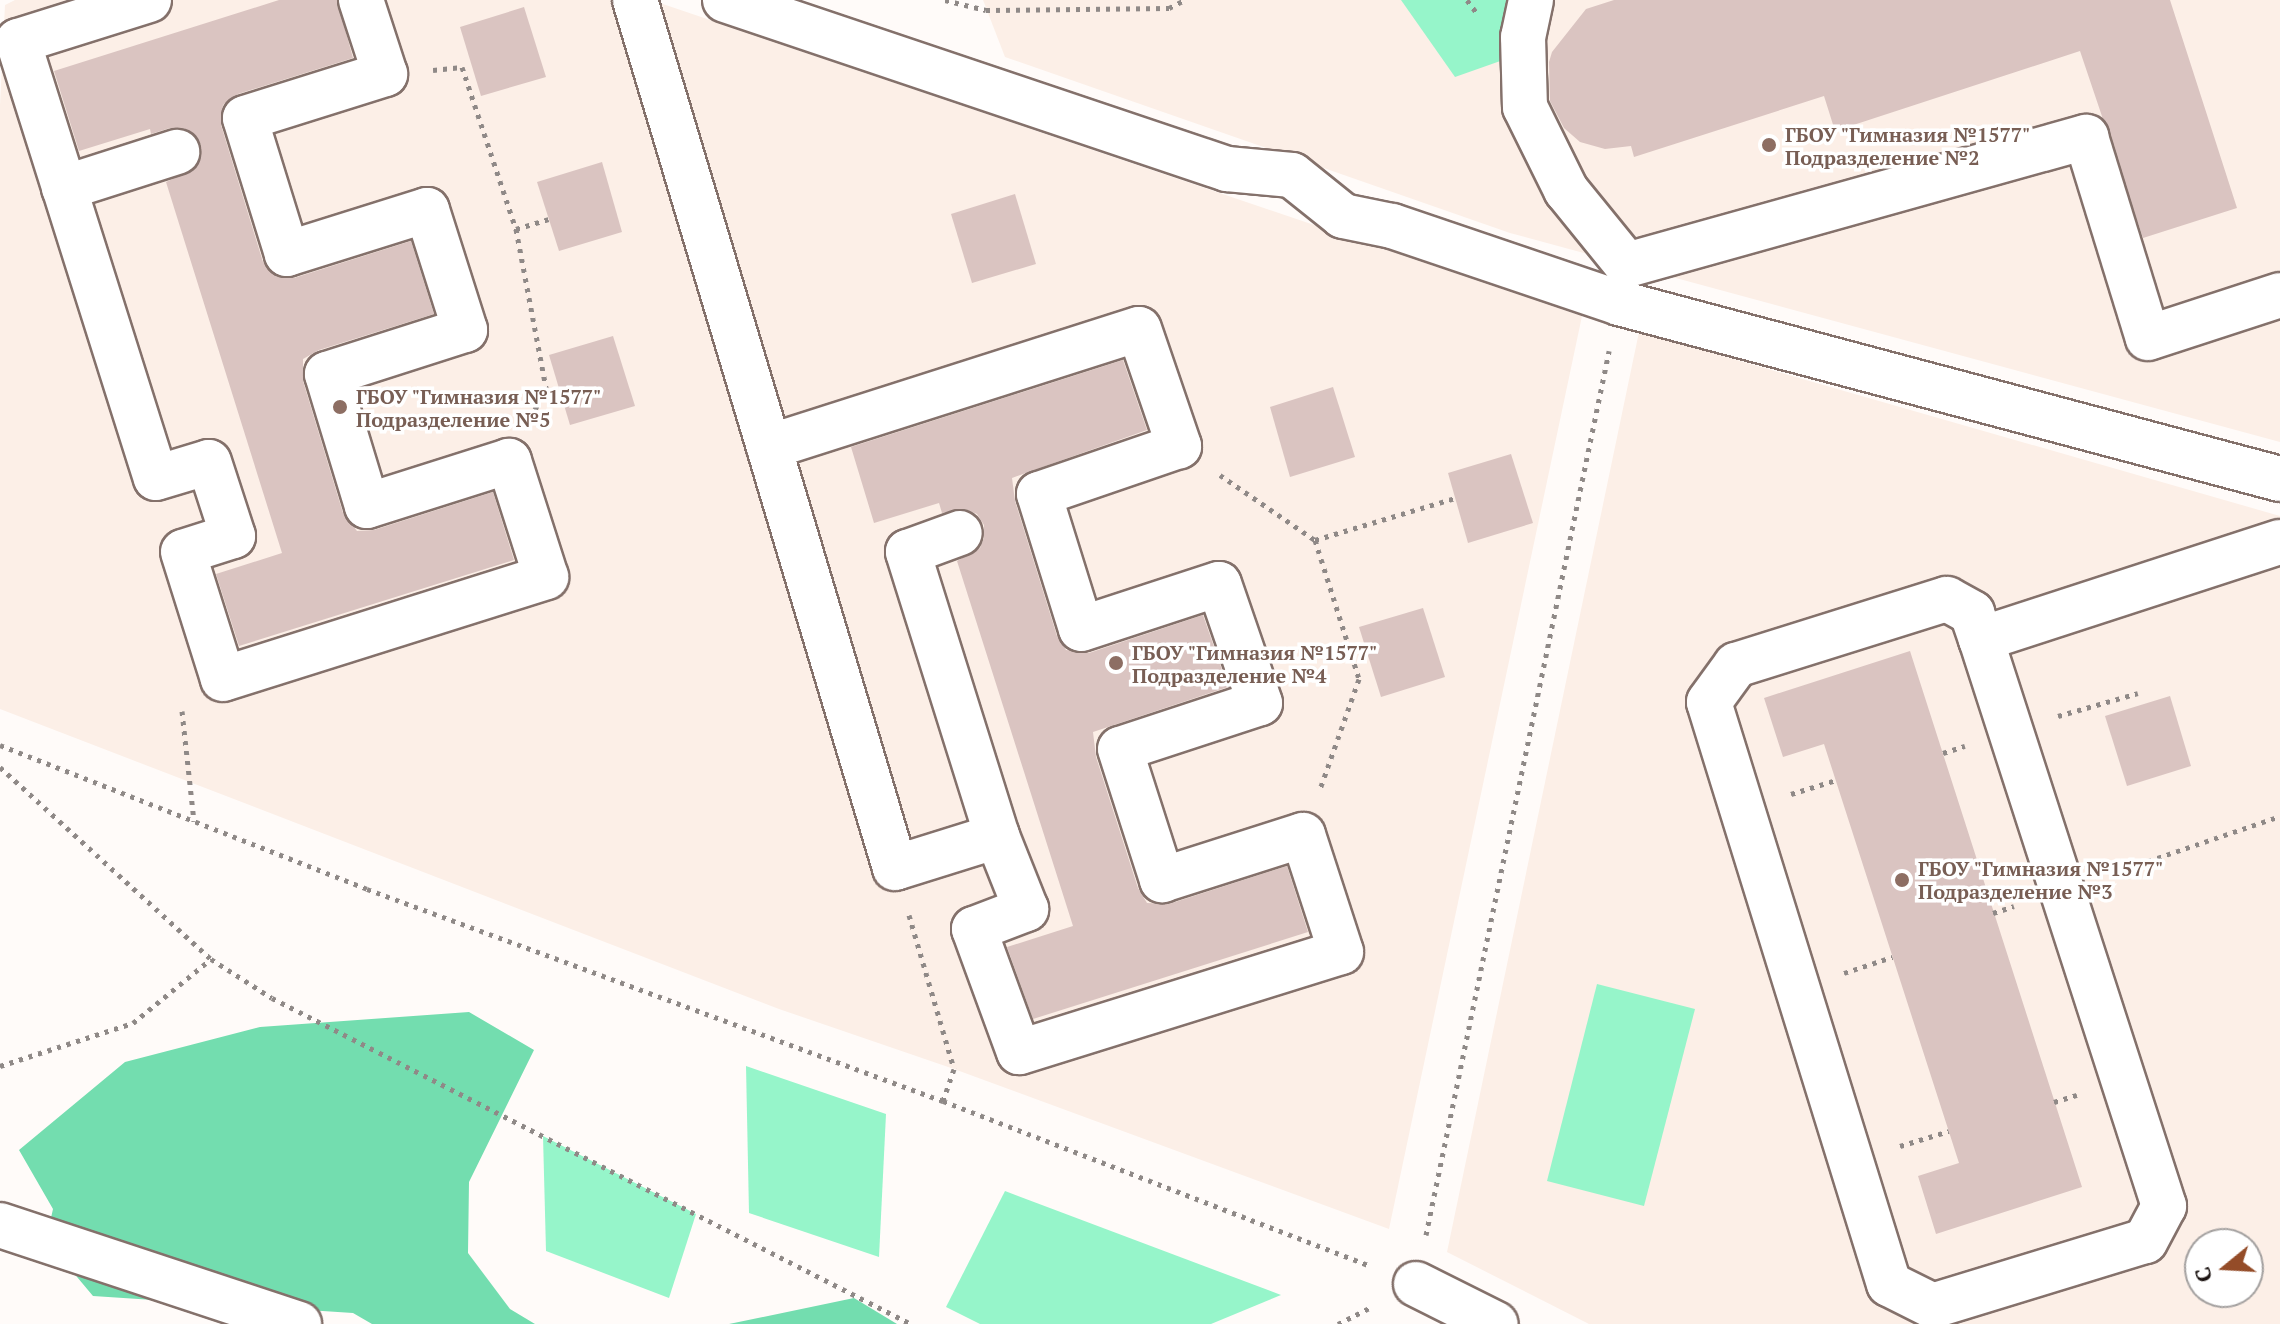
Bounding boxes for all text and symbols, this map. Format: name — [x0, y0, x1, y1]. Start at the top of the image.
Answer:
place label: ГБОУ "Гимназия №1577" Подразделение №2 — [1785, 122, 2032, 169]
marker: ГБОУ "Гимназия №1577" Подразделение №2 — [1760, 136, 1778, 154]
place label: ГБОУ "Гимназия №1577" Подразделение №5 — [356, 384, 603, 431]
marker: ГБОУ "Гимназия №1577" Подразделение №5 — [331, 398, 349, 416]
place label: ГБОУ "Гимназия №1577" Подразделение №4 — [1132, 640, 1379, 687]
marker: ГБОУ "Гимназия №1577" Подразделение №4 — [1107, 654, 1125, 672]
place label: ГБОУ "Гимназия №1577" Подразделение №3 — [1918, 856, 2165, 903]
marker: ГБОУ "Гимназия №1577" Подразделение №3 — [1893, 871, 1911, 889]
north arrow — [2184, 1228, 2264, 1308]
text: С — [2187, 1264, 2219, 1286]

